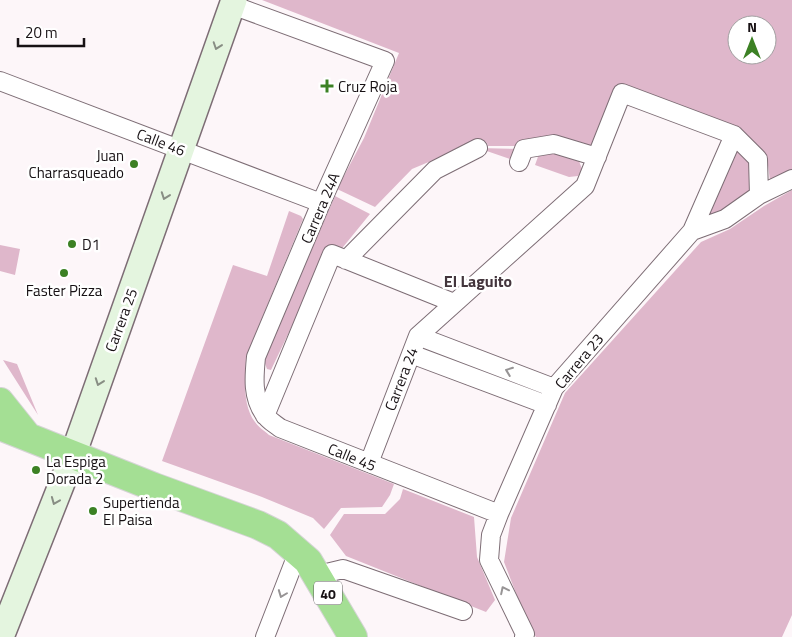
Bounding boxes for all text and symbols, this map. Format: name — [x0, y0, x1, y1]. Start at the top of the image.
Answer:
scale bar — [18, 15, 84, 47]
north arrow — [727, 15, 777, 65]
text: N — [747, 16, 757, 37]
text: 20 m — [25, 21, 58, 44]
one-way arrow — [213, 41, 223, 50]
place label: Cruz Roja — [338, 75, 398, 98]
marker: Cruz Roja — [320, 79, 334, 93]
street label: Calle 46 — [133, 122, 189, 162]
place label: Juan Charrasqueado — [29, 144, 124, 184]
marker: Juan Charrasqueado — [128, 158, 140, 170]
street label: Carrera 24A — [295, 169, 345, 247]
one-way arrow — [160, 191, 170, 199]
place label: D1 — [82, 233, 100, 256]
marker: D1 — [66, 238, 78, 250]
marker: Faster Pizza — [58, 267, 70, 279]
district label: El Laguito — [444, 269, 512, 293]
place label: Faster Pizza — [26, 279, 103, 302]
street label: Carrera 25 — [99, 285, 143, 355]
street label: Carrera 23 — [549, 328, 609, 394]
street label: Carrera 24 — [378, 344, 424, 414]
one-way arrow — [505, 367, 514, 377]
one-way arrow — [94, 377, 104, 386]
street label: Calle 45 — [324, 437, 380, 477]
place label: La Espiga Dorada 2 — [46, 450, 106, 490]
marker: La Espiga Dorada 2 — [30, 464, 42, 476]
place label: Supertienda El Paisa — [103, 491, 180, 531]
one-way arrow — [50, 496, 60, 504]
marker: Supertienda El Paisa — [87, 505, 99, 517]
road number: 40 — [314, 582, 342, 604]
one-way arrow — [500, 586, 510, 595]
one-way arrow — [277, 590, 287, 598]

